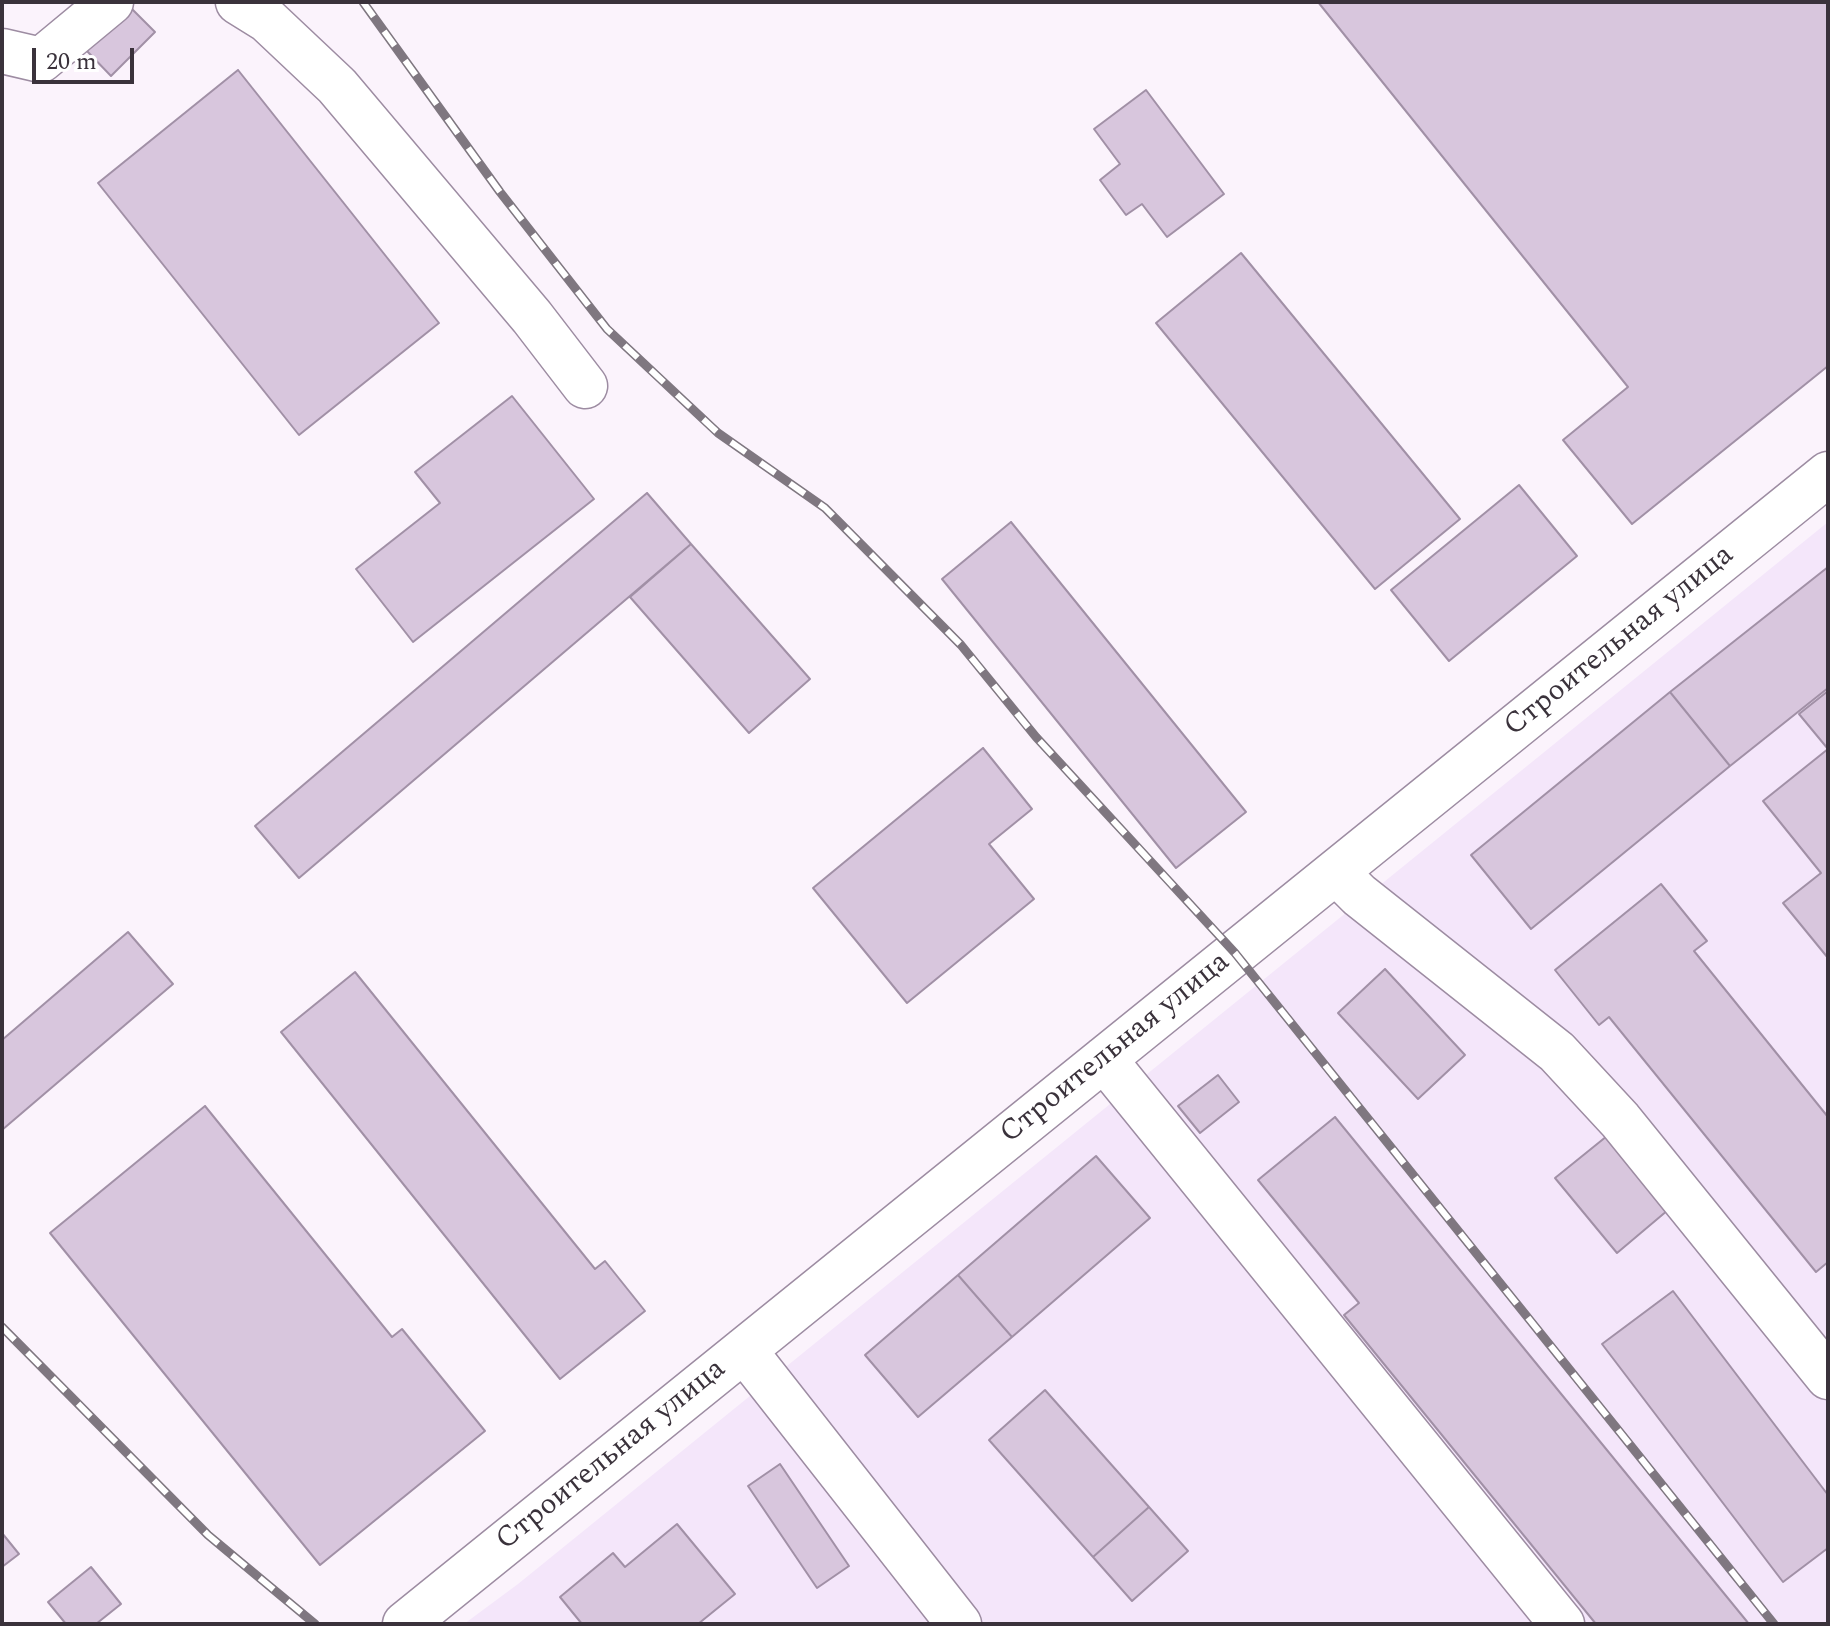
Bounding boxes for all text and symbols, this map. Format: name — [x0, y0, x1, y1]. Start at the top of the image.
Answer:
scale bar — [36, 32, 138, 82]
text: 20 m — [46, 44, 97, 80]
street label: Строительная улица — [1498, 538, 1742, 746]
street label: Строительная улица — [994, 945, 1238, 1153]
street label: Строительная улица — [490, 1352, 734, 1560]

